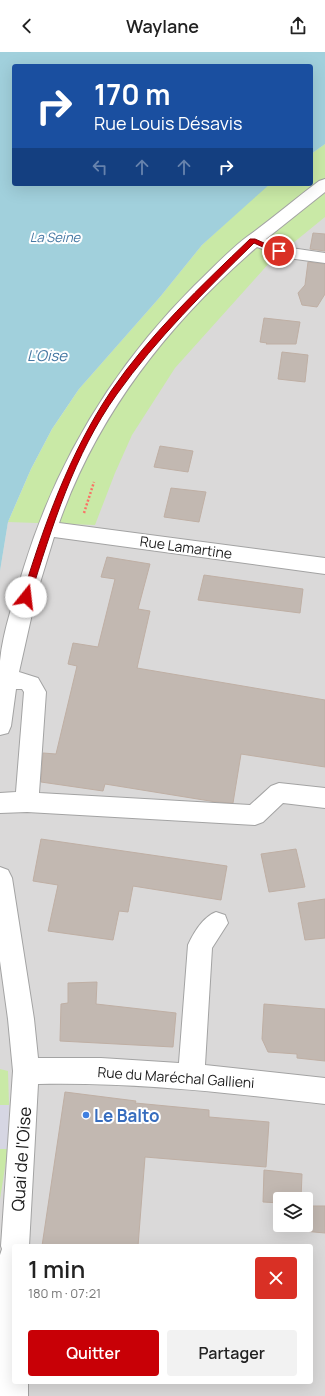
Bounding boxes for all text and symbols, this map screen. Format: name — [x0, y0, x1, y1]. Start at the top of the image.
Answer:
text: Waylane — [126, 14, 199, 38]
icon: back — [16, 15, 38, 37]
icon: share — [287, 15, 309, 37]
text: 170 m — [94, 75, 170, 113]
icon: right — [28, 80, 80, 132]
text: Rue Louis Désavis — [94, 111, 242, 135]
icon: left — [89, 156, 111, 178]
icon: ahead — [131, 156, 153, 178]
icon: ahead — [173, 156, 195, 178]
icon: right — [215, 156, 237, 178]
water label: La Seine — [30, 228, 82, 246]
pin — [262, 234, 296, 268]
icon: arrive — [268, 240, 290, 262]
water label: L’Oise — [27, 345, 68, 366]
street label: Rue Lamartine — [139, 531, 233, 563]
position arrow — [5, 576, 47, 618]
street label: Rue du Maréchal Gallieni — [97, 1062, 255, 1092]
place label: Le Balto — [94, 1104, 159, 1127]
street label: Quai de l'Oise — [6, 1106, 36, 1212]
marker: Le Balto — [81, 1110, 91, 1120]
map controls — [273, 1192, 313, 1232]
button: layers — [273, 1192, 313, 1232]
text: 1 min — [28, 1252, 85, 1285]
button: close — [255, 1257, 297, 1299]
text: 180 m · 07:21 — [28, 1284, 101, 1302]
button: Quitter — [28, 1330, 159, 1376]
button: Partager — [167, 1330, 297, 1376]

